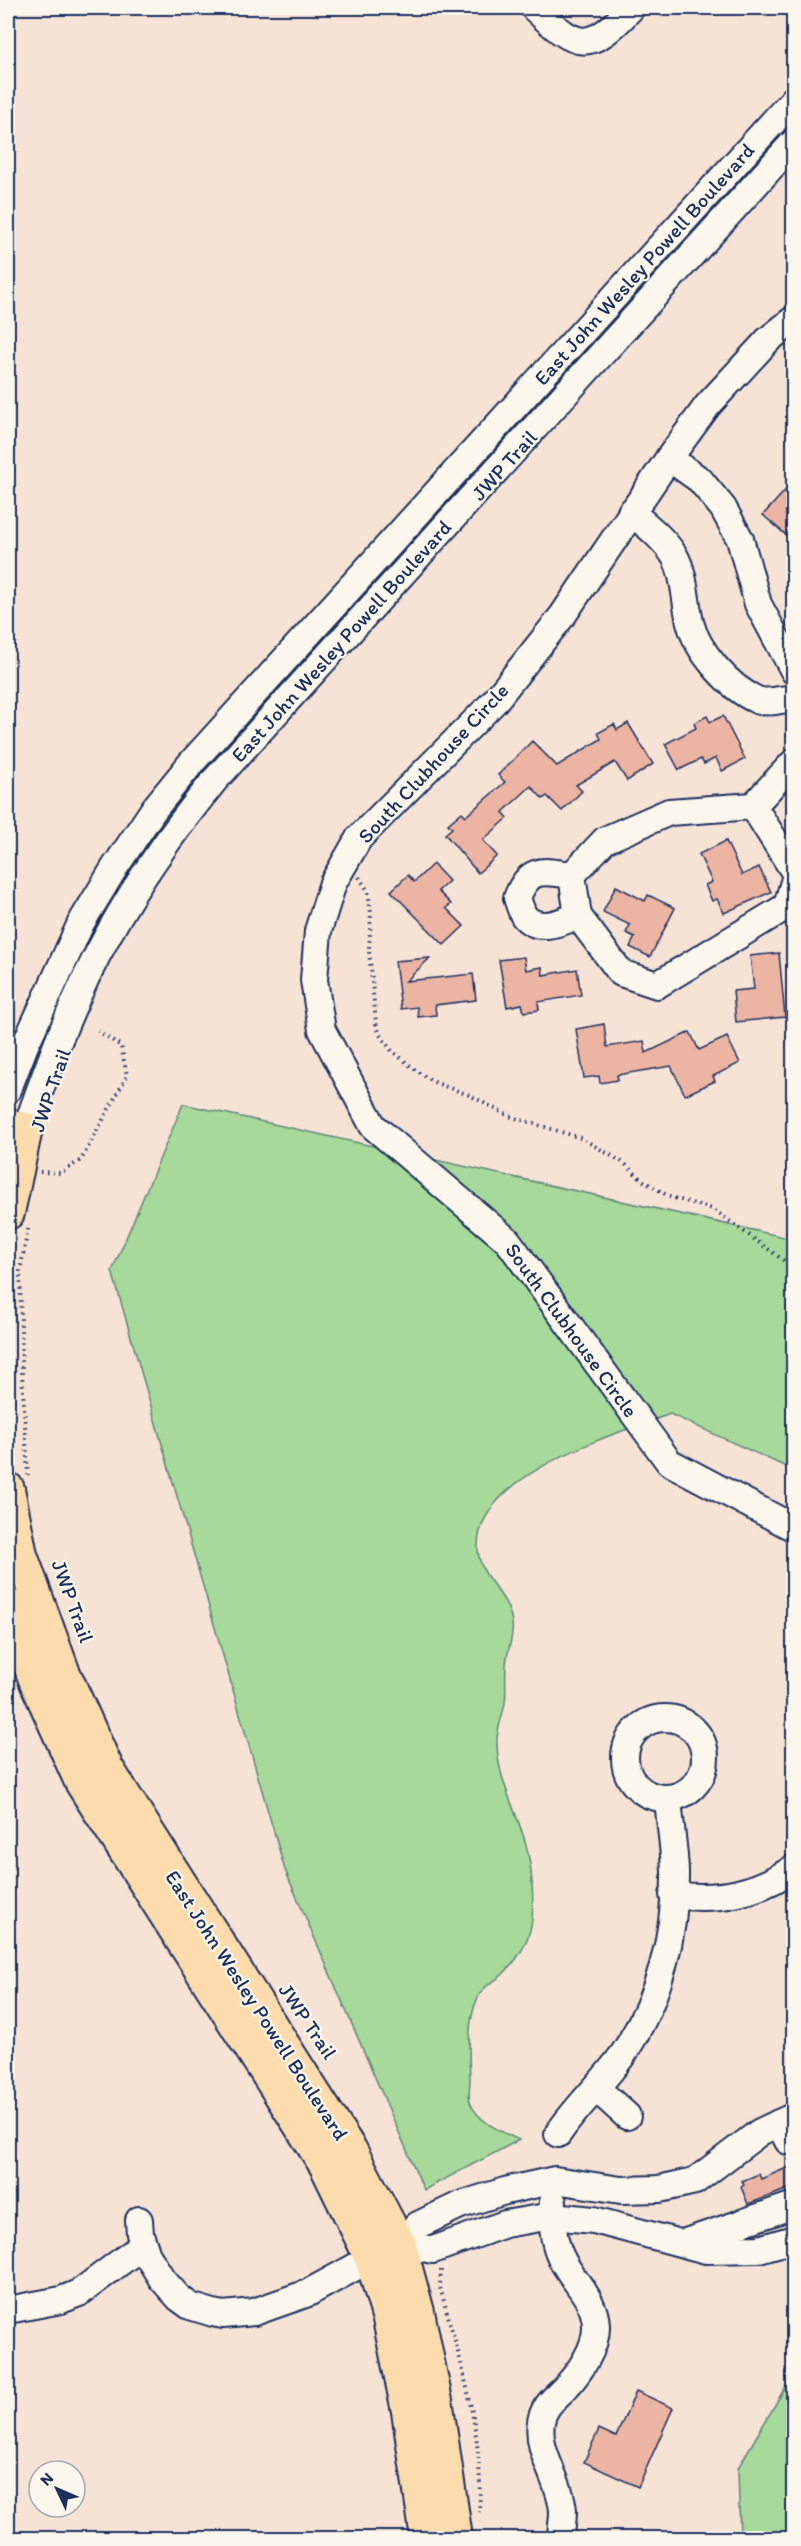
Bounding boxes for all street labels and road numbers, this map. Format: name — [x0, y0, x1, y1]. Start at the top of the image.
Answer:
street label: East John Wesley Powell Boulevard — [529, 138, 759, 390]
street label: JWP Trail — [466, 425, 542, 505]
street label: East John Wesley Powell Boulevard — [226, 515, 456, 767]
street label: South Clubhouse Circle — [352, 678, 514, 848]
street label: JWP Trail — [24, 1045, 76, 1135]
street label: South Clubhouse Circle — [500, 1238, 644, 1422]
street label: JWP Trail — [47, 1556, 99, 1646]
street label: East John Wesley Powell Boulevard — [160, 1865, 354, 2145]
street label: JWP Trail — [274, 1978, 342, 2064]

